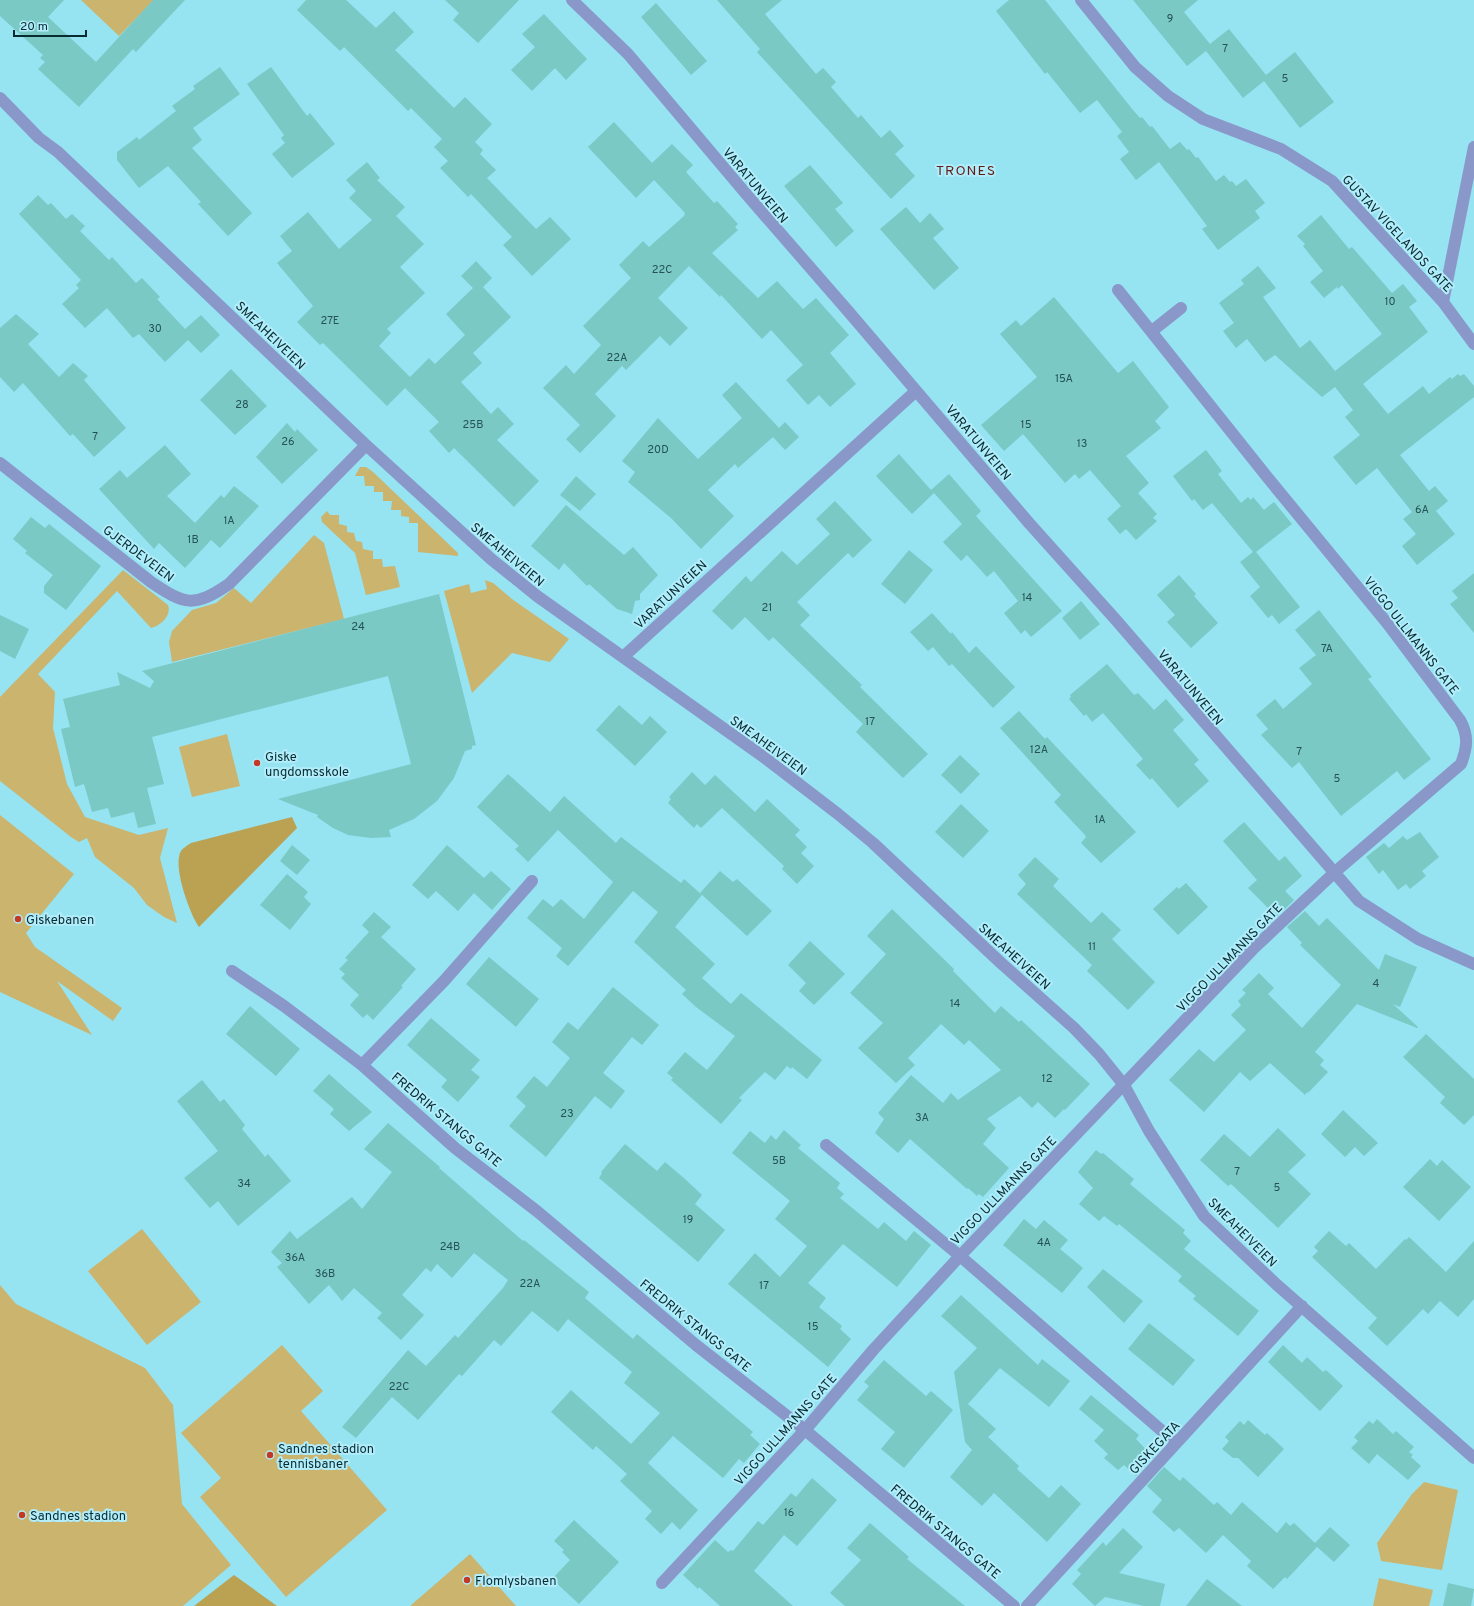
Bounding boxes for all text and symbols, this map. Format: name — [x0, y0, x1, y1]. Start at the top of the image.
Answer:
scale bar — [14, 12, 86, 38]
house number: 9 — [1167, 12, 1173, 26]
text: 20 m — [20, 19, 48, 35]
house number: 7 — [1222, 42, 1228, 56]
house number: 5 — [1282, 72, 1289, 86]
street label: VARATUNVEIEN — [718, 145, 791, 227]
district label: TRONES — [936, 163, 996, 180]
street label: GUSTAV VIGELANDS GATE — [1338, 172, 1455, 296]
house number: 22C — [652, 263, 672, 277]
house number: 10 — [1384, 295, 1396, 309]
street label: SMEAHEIVEIEN — [231, 299, 308, 374]
house number: 27E — [321, 314, 339, 328]
house number: 30 — [148, 322, 162, 336]
house number: 22A — [607, 351, 627, 365]
house number: 15A — [1055, 372, 1073, 386]
house number: 28 — [235, 398, 249, 412]
street label: VARATUNVEIEN — [941, 402, 1014, 484]
house number: 25B — [463, 418, 483, 432]
house number: 15 — [1021, 418, 1032, 432]
house number: 7 — [92, 430, 98, 444]
house number: 26 — [281, 435, 295, 449]
house number: 13 — [1077, 437, 1087, 451]
house number: 20D — [647, 443, 669, 457]
house number: 6A — [1415, 503, 1429, 517]
house number: 1A — [223, 514, 235, 528]
street label: SMEAHEIVEIEN — [467, 520, 547, 591]
street label: GJERDEVEIEN — [99, 523, 177, 587]
house number: 1B — [187, 533, 199, 547]
street label: VARATUNVEIEN — [632, 558, 711, 633]
street label: VIGGO ULLMANNS GATE — [1359, 574, 1461, 698]
house number: 14 — [1022, 591, 1033, 605]
house number: 21 — [762, 601, 772, 615]
house number: 24 — [351, 620, 365, 634]
house number: 7A — [1321, 642, 1333, 656]
street label: VARATUNVEIEN — [1153, 647, 1226, 729]
street label: SMEAHEIVEIEN — [726, 713, 810, 780]
house number: 17 — [865, 715, 875, 729]
house number: 12A — [1030, 743, 1048, 757]
house number: 7 — [1296, 745, 1302, 759]
place label: Giske ungdomsskole — [265, 750, 349, 781]
marker: Giske ungdomsskole — [252, 758, 262, 768]
house number: 5 — [1334, 772, 1341, 786]
house number: 1A — [1094, 813, 1106, 827]
street label: VIGGO ULLMANNS GATE — [1174, 901, 1287, 1016]
place label: Giskebanen — [26, 913, 94, 929]
marker: Giskebanen — [13, 914, 23, 924]
street label: SMEAHEIVEIEN — [974, 921, 1053, 994]
house number: 11 — [1088, 940, 1096, 954]
house number: 4 — [1373, 977, 1380, 991]
house number: 14 — [950, 997, 961, 1011]
street label: FREDRIK STANGS GATE — [387, 1070, 504, 1171]
house number: 12 — [1042, 1072, 1052, 1086]
house number: 23 — [560, 1107, 574, 1121]
house number: 3A — [915, 1111, 929, 1125]
street label: VIGGO ULLMANNS GATE — [948, 1134, 1061, 1249]
house number: 5B — [772, 1154, 786, 1168]
house number: 7 — [1234, 1165, 1240, 1179]
house number: 34 — [237, 1177, 251, 1191]
house number: 5 — [1274, 1181, 1281, 1195]
street label: SMEAHEIVEIEN — [1204, 1195, 1280, 1271]
house number: 19 — [683, 1213, 693, 1227]
house number: 4A — [1037, 1236, 1051, 1250]
house number: 24B — [440, 1240, 460, 1254]
house number: 36A — [285, 1251, 305, 1265]
house number: 36B — [315, 1267, 335, 1281]
house number: 22A — [520, 1277, 540, 1291]
street label: FREDRIK STANGS GATE — [636, 1277, 754, 1376]
house number: 17 — [759, 1279, 769, 1293]
house number: 15 — [808, 1320, 819, 1334]
street label: VIGGO ULLMANNS GATE — [732, 1371, 841, 1490]
house number: 22C — [389, 1380, 409, 1394]
street label: GISKEGATA — [1127, 1418, 1184, 1478]
place label: Sandnes stadion tennisbaner — [278, 1442, 374, 1473]
marker: Sandnes stadion tennisbaner — [265, 1450, 275, 1460]
street label: FREDRIK STANGS GATE — [886, 1482, 1003, 1583]
house number: 16 — [784, 1506, 794, 1520]
place label: Sandnes stadion — [30, 1509, 126, 1525]
marker: Sandnes stadion — [17, 1510, 27, 1520]
place label: Flomlysbanen — [475, 1574, 556, 1590]
marker: Flomlysbanen — [462, 1575, 472, 1585]

